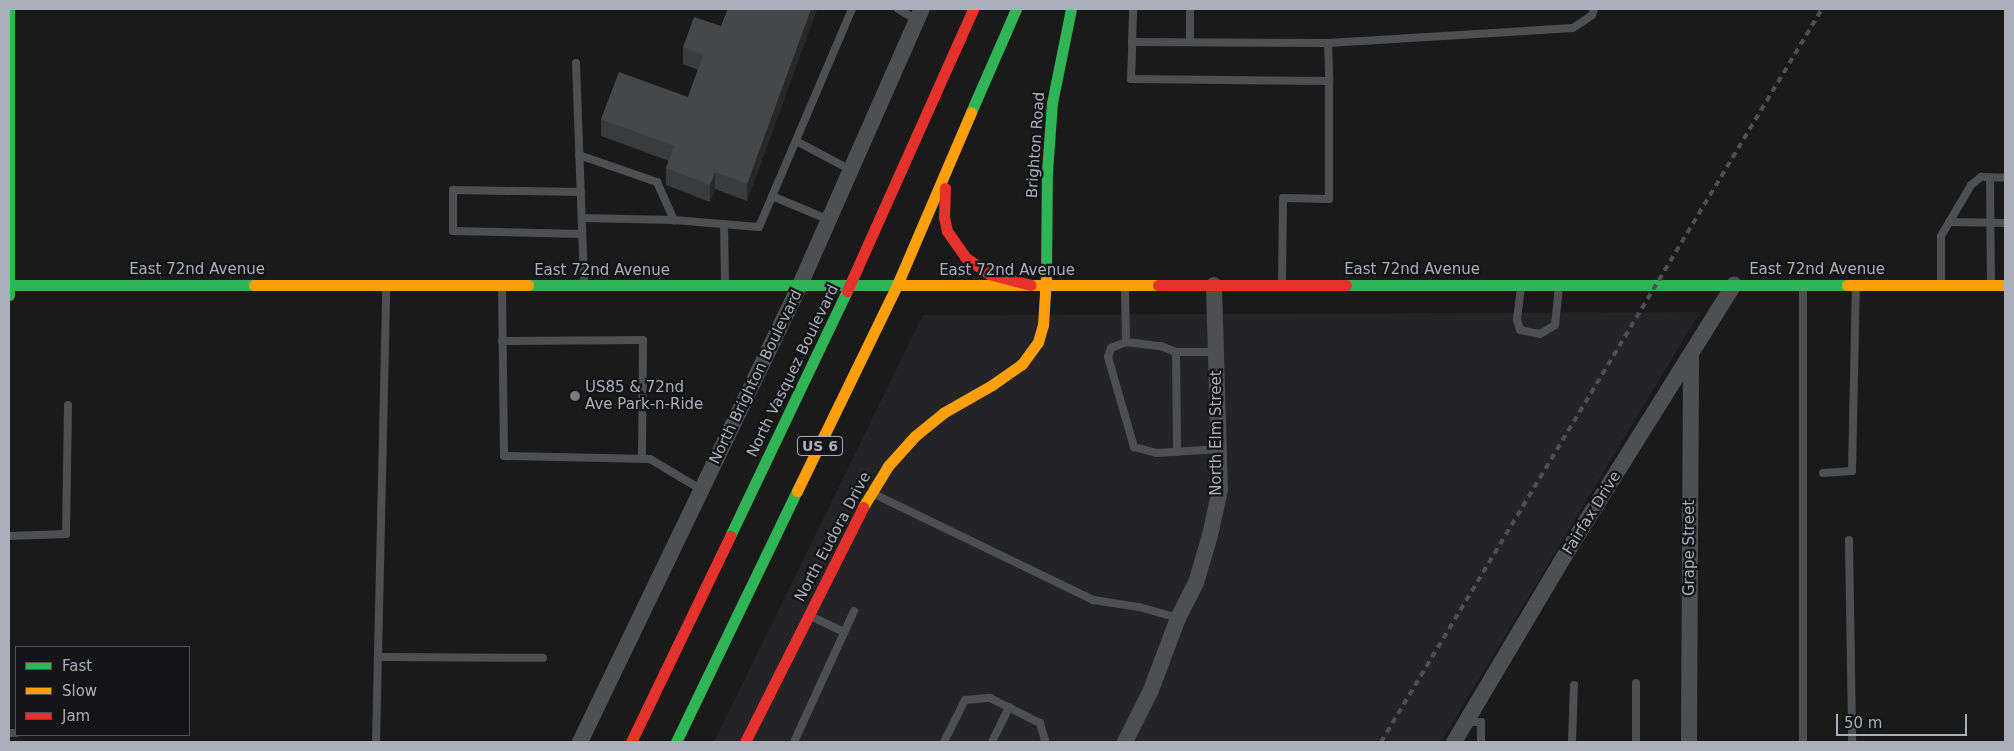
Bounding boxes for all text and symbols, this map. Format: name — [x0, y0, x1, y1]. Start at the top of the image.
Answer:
street label: Brighton Road — [1023, 91, 1049, 199]
street label: East 72nd Avenue — [129, 261, 265, 279]
street label: East 72nd Avenue — [1344, 261, 1480, 279]
street label: East 72nd Avenue — [1749, 261, 1885, 279]
street label: East 72nd Avenue — [534, 262, 670, 280]
street label: East 72nd Avenue — [939, 262, 1075, 280]
street label: North Vasquez Boulevard — [743, 282, 843, 460]
street label: North Brighton Boulevard — [706, 287, 806, 467]
street label: North Elm Street — [1208, 370, 1226, 496]
place label: US85 & 72nd Ave Park-n-Ride — [585, 378, 703, 413]
marker: US85 & 72nd Ave Park-n-Ride — [569, 390, 581, 402]
road number: US 6 — [796, 434, 844, 458]
street label: Fairfax Drive — [1559, 468, 1625, 558]
street label: North Eudora Drive — [791, 469, 875, 605]
street label: Grape Street — [1681, 500, 1699, 596]
legend — [15, 646, 190, 736]
text: Fast — [62, 657, 92, 675]
text: Slow — [62, 682, 97, 700]
scale bar — [1839, 704, 1970, 736]
text: Jam — [62, 707, 90, 725]
text: 50 m — [1844, 714, 1882, 732]

